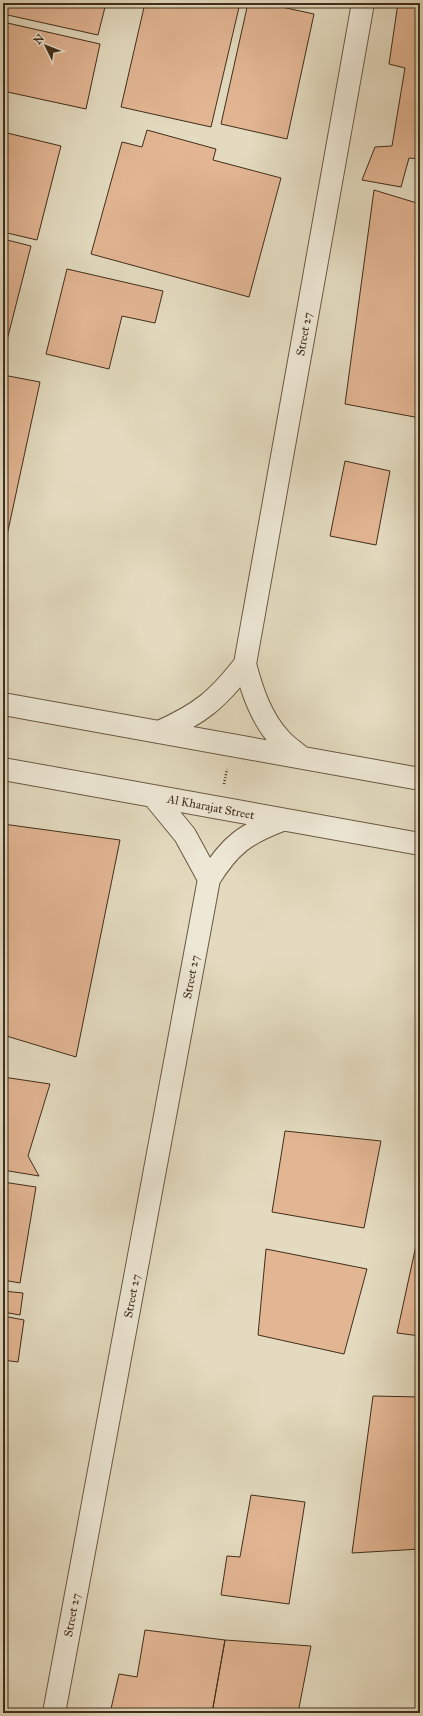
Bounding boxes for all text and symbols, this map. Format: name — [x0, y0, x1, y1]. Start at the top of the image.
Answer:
north arrow — [26, 26, 66, 66]
text: N — [31, 31, 47, 47]
street label: Street 27 — [293, 311, 315, 357]
street label: Al Kharajat Street — [165, 792, 256, 822]
street label: Street 27 — [180, 954, 202, 1000]
street label: Street 27 — [121, 1273, 143, 1319]
street label: Street 27 — [61, 1592, 83, 1638]

